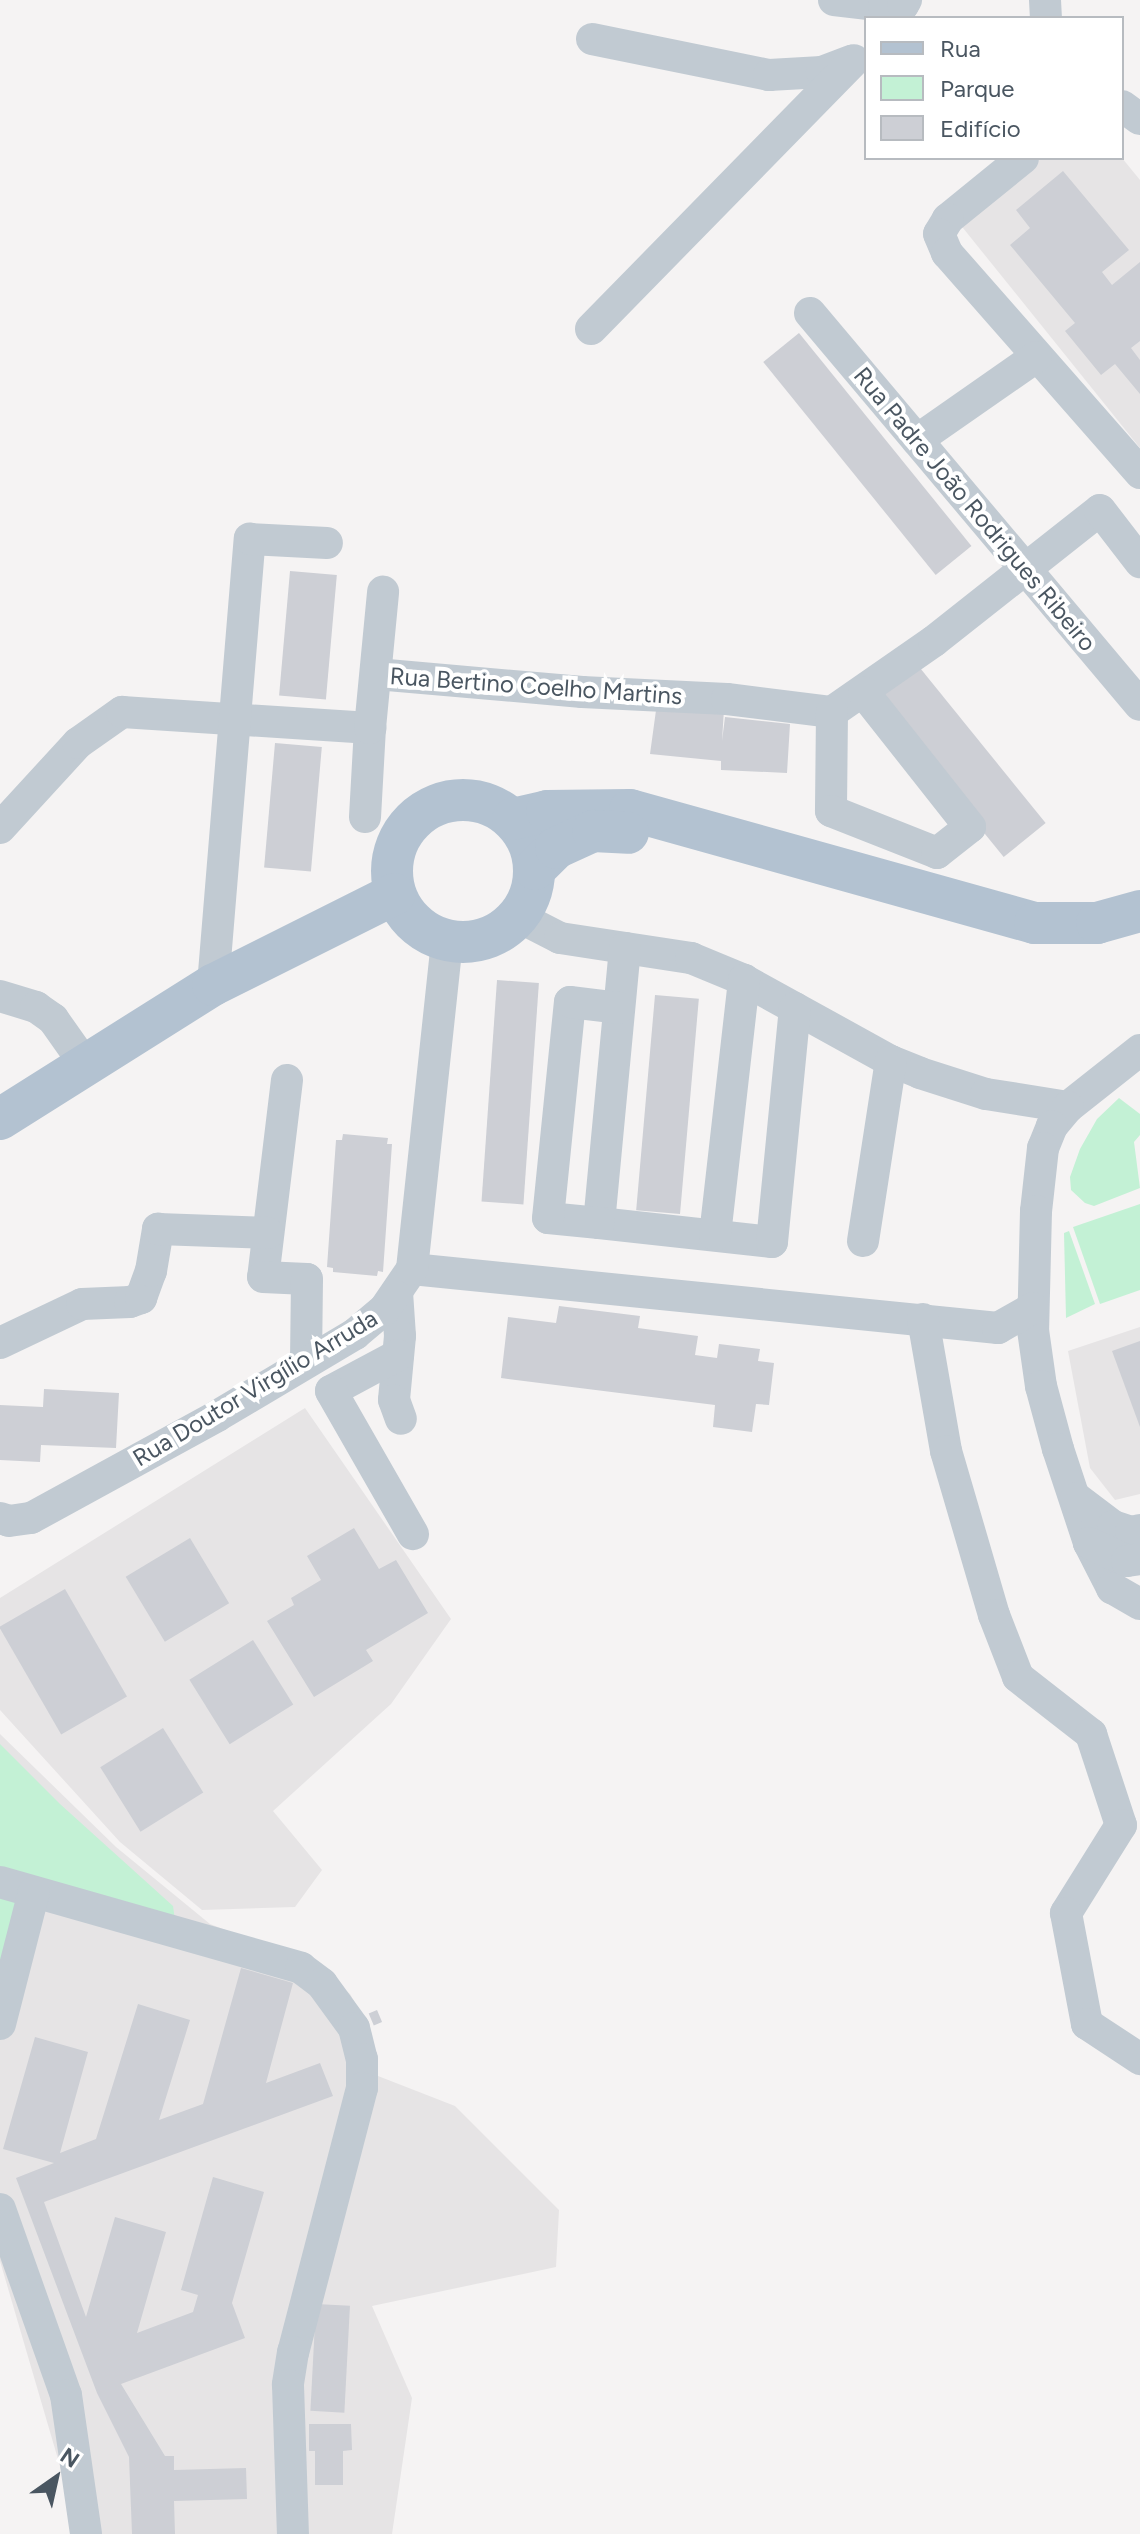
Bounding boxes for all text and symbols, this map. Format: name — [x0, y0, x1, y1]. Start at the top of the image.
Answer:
legend — [864, 16, 1124, 160]
text: Rua — [940, 34, 981, 63]
text: Parque — [940, 74, 1014, 103]
text: Edifício — [940, 114, 1021, 143]
street label: Rua Padre João Rodrigues Ribeiro — [848, 361, 1102, 657]
street label: Rua Bertino Coelho Martins — [389, 661, 683, 711]
street label: Rua Doutor Virgílio Arruda — [127, 1303, 383, 1473]
north arrow — [16, 2438, 96, 2518]
text: N — [55, 2442, 84, 2474]

